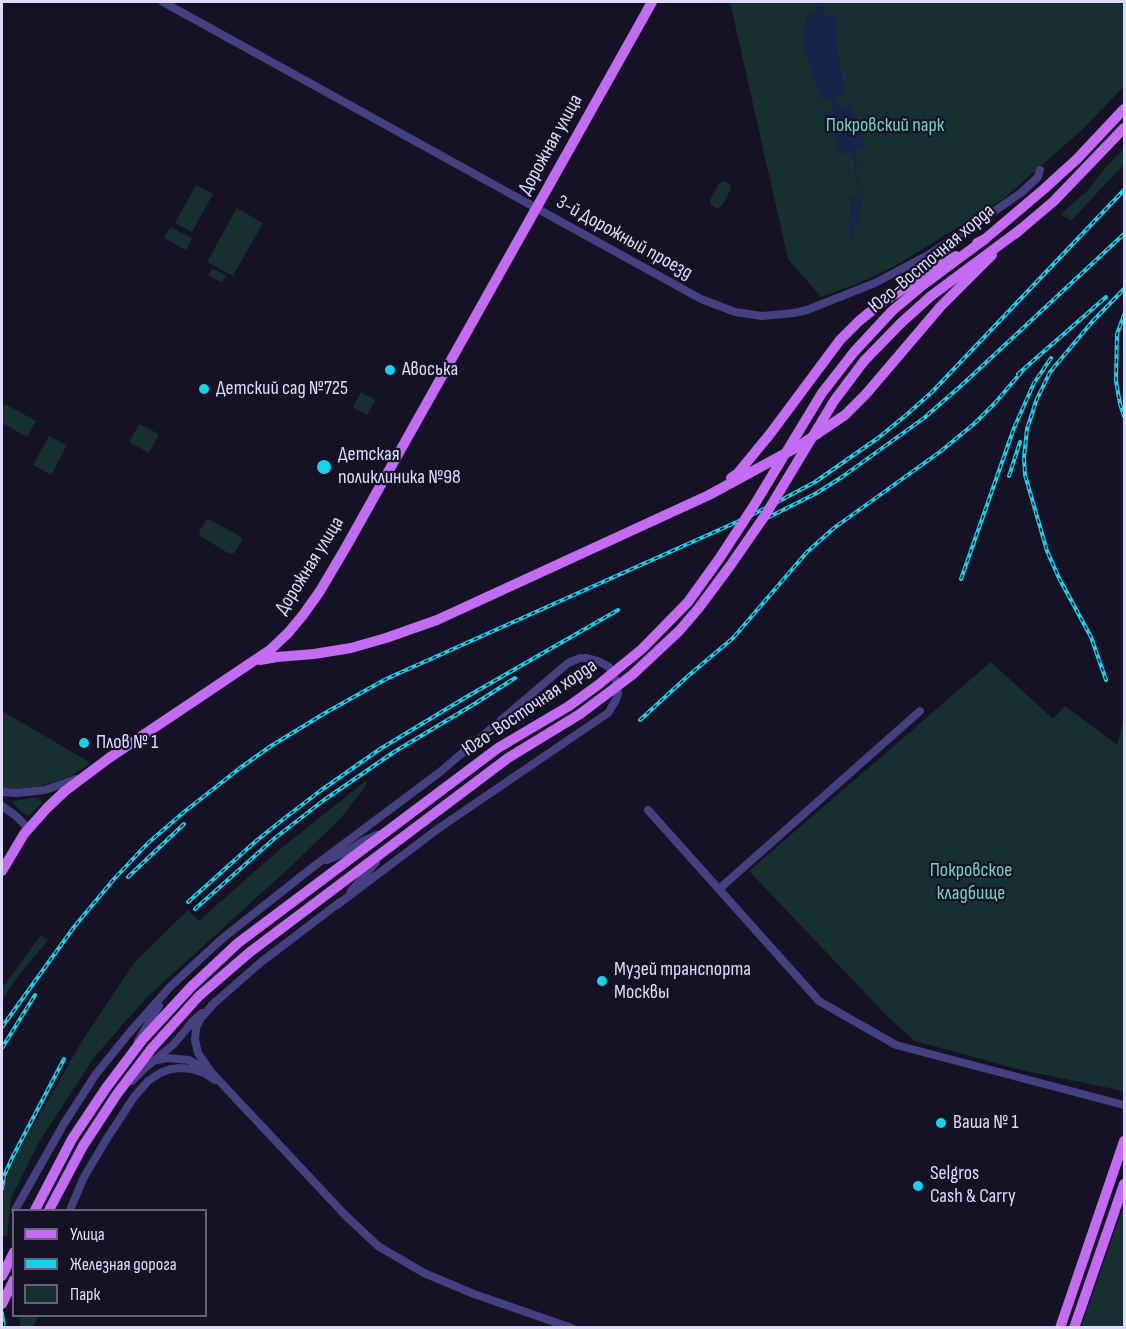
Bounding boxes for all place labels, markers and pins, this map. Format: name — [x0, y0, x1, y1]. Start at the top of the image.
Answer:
place label: Авоська — [402, 358, 458, 382]
marker: Авоська — [383, 363, 397, 377]
place label: Детский сад №725 — [216, 377, 348, 401]
marker: Детский сад №725 — [197, 382, 211, 396]
place label: Детская поликлиника №98 — [338, 443, 461, 490]
marker: Детская поликлиника №98 — [315, 458, 333, 476]
place label: Плов № 1 — [96, 731, 158, 755]
marker: Плов № 1 — [77, 736, 91, 750]
place label: Музей транспорта Москвы — [614, 958, 751, 1005]
marker: Музей транспорта Москвы — [595, 974, 609, 988]
place label: Ваша № 1 — [953, 1111, 1018, 1135]
marker: Ваша № 1 — [934, 1116, 948, 1130]
place label: Selgros Cash & Carry — [930, 1162, 1016, 1209]
marker: Selgros Cash & Carry — [911, 1179, 925, 1193]

